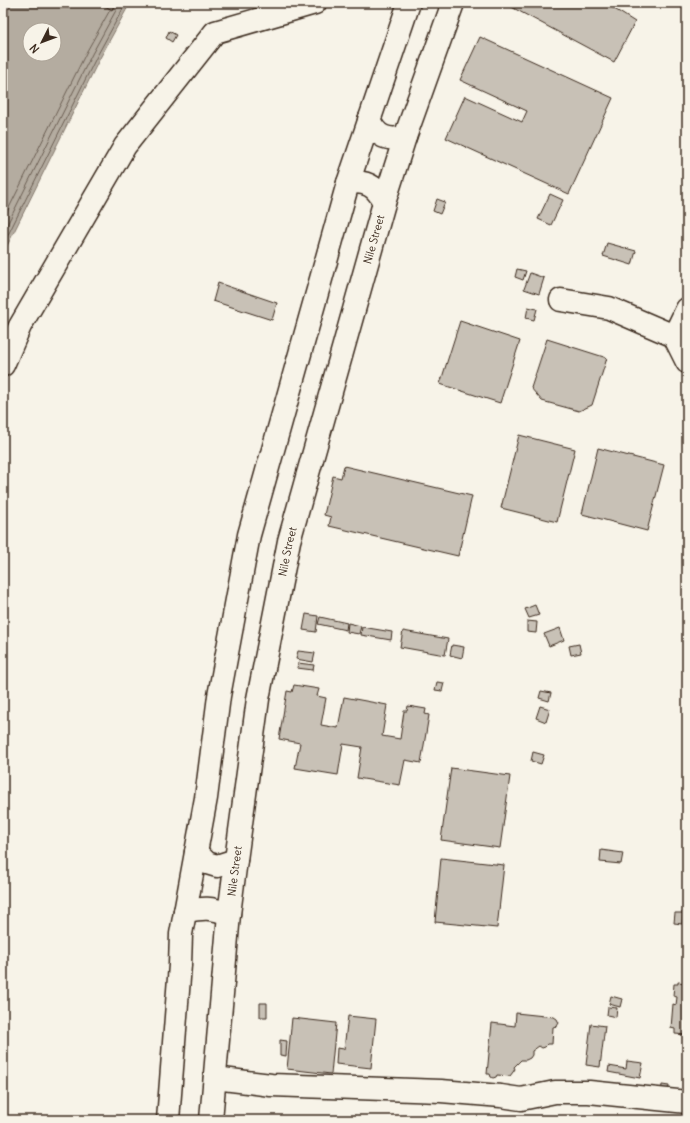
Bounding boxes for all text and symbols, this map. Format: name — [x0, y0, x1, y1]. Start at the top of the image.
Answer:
north arrow — [22, 22, 62, 62]
text: N — [27, 41, 42, 56]
street label: Nile Street — [360, 213, 387, 266]
street label: Nile Street — [275, 525, 300, 578]
street label: Nile Street — [224, 845, 245, 897]

